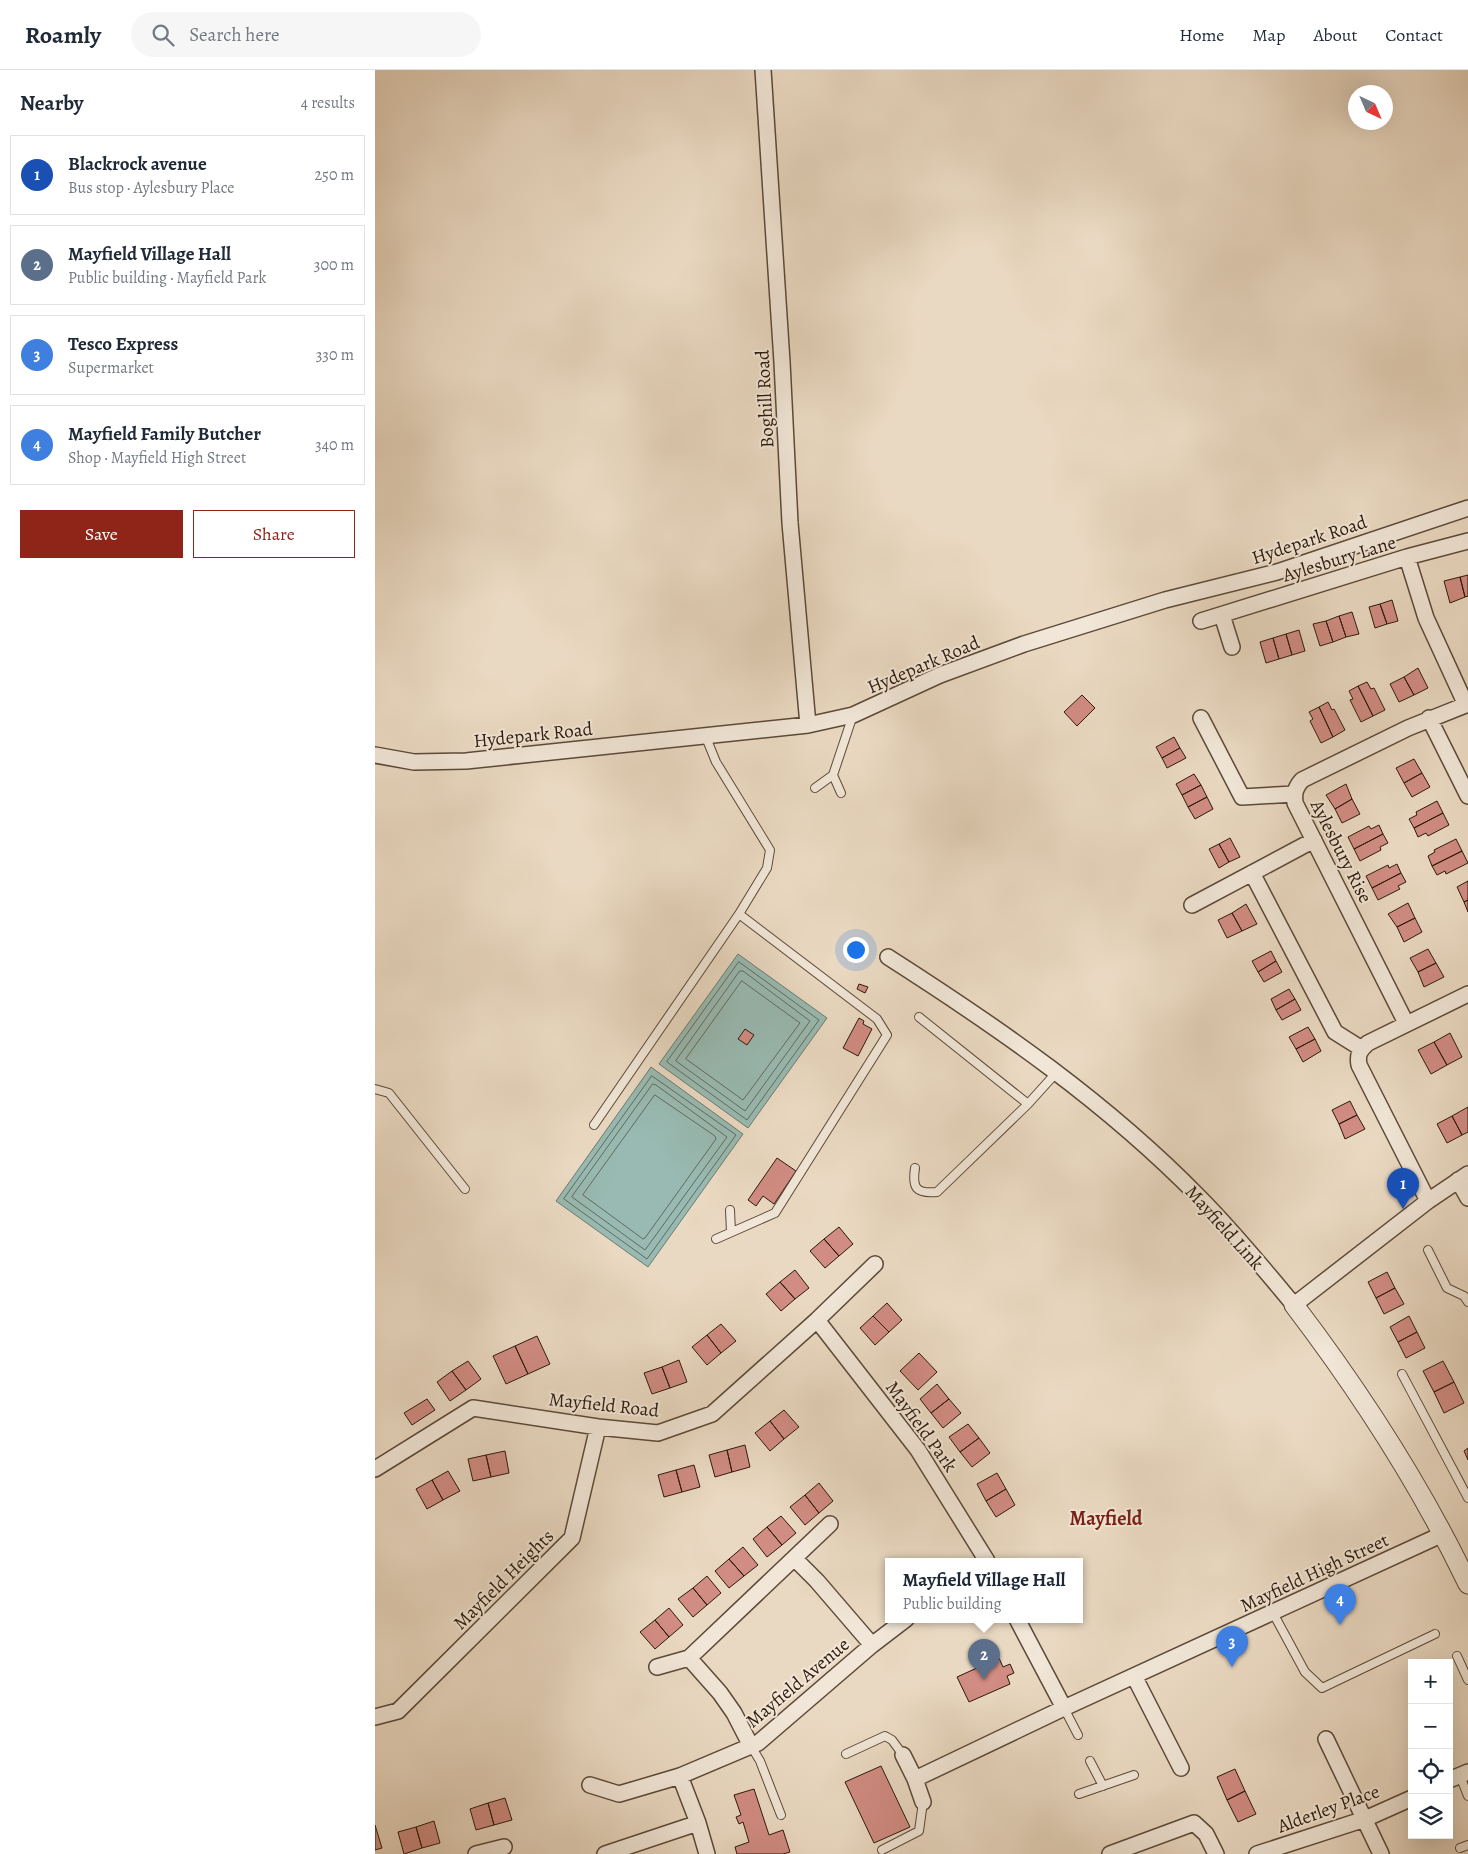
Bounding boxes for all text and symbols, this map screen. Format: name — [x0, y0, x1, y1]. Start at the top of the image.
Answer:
search box — [131, 12, 481, 57]
text: Roamly — [25, 19, 101, 51]
icon: search — [149, 21, 177, 49]
text: Search here — [189, 22, 280, 48]
text: Home — [1179, 23, 1224, 47]
text: Map — [1252, 23, 1285, 47]
text: About — [1313, 23, 1357, 47]
text: Contact — [1385, 23, 1443, 47]
north arrow — [1348, 85, 1393, 130]
text: Nearby — [20, 89, 83, 117]
text: 4 results — [301, 92, 355, 114]
text: Blackrock avenue — [68, 151, 207, 177]
text: 1 — [34, 164, 40, 186]
text: 250 m — [315, 164, 354, 186]
text: Bus stop · Aylesbury Place — [68, 177, 234, 199]
text: Mayfield Village Hall — [68, 241, 231, 267]
text: 2 — [33, 254, 41, 276]
text: 300 m — [314, 254, 354, 276]
text: Public building · Mayfield Park — [68, 267, 267, 289]
text: Tesco Express — [68, 331, 178, 357]
text: 3 — [34, 344, 40, 366]
text: 330 m — [316, 344, 354, 366]
street label: Boghill Road — [749, 348, 781, 449]
text: Supermarket — [68, 357, 154, 379]
text: Mayfield Family Butcher — [68, 421, 261, 447]
text: 4 — [33, 434, 41, 456]
text: 340 m — [315, 434, 354, 456]
text: Shop · Mayfield High Street — [68, 447, 246, 469]
street label: Hydepark Road — [1248, 509, 1371, 571]
button: Save — [20, 510, 183, 558]
button: Share — [193, 510, 355, 558]
street label: Aylesbury Lane — [1279, 529, 1399, 589]
street label: Hydepark Road — [863, 629, 984, 700]
street label: Hydepark Road — [472, 716, 595, 754]
street label: Aylesbury Rise — [1304, 794, 1378, 908]
your location — [843, 937, 869, 963]
pin: 1 — [1387, 1168, 1419, 1209]
street label: Mayfield Link — [1179, 1180, 1270, 1276]
street label: Mayfield Park — [879, 1376, 963, 1478]
street label: Mayfield Road — [547, 1386, 661, 1424]
district label: Mayfield — [1070, 1505, 1143, 1532]
street label: Mayfield Heights — [448, 1524, 560, 1636]
street label: Mayfield High Street — [1236, 1527, 1393, 1619]
popup — [885, 1558, 1083, 1623]
text: Mayfield Village Hall — [903, 1567, 1065, 1593]
pin: 4 — [1324, 1584, 1356, 1625]
text: Public building — [903, 1593, 1002, 1615]
pin: 3 — [1216, 1626, 1248, 1667]
street label: Mayfield Avenue — [740, 1632, 855, 1734]
pin: 2 — [968, 1639, 1000, 1680]
map controls — [1408, 1659, 1453, 1839]
button: + — [1408, 1659, 1453, 1704]
button: − — [1408, 1704, 1453, 1749]
button: locate — [1408, 1749, 1453, 1794]
street label: Alderley Place — [1273, 1778, 1383, 1840]
button: layers — [1408, 1794, 1453, 1839]

